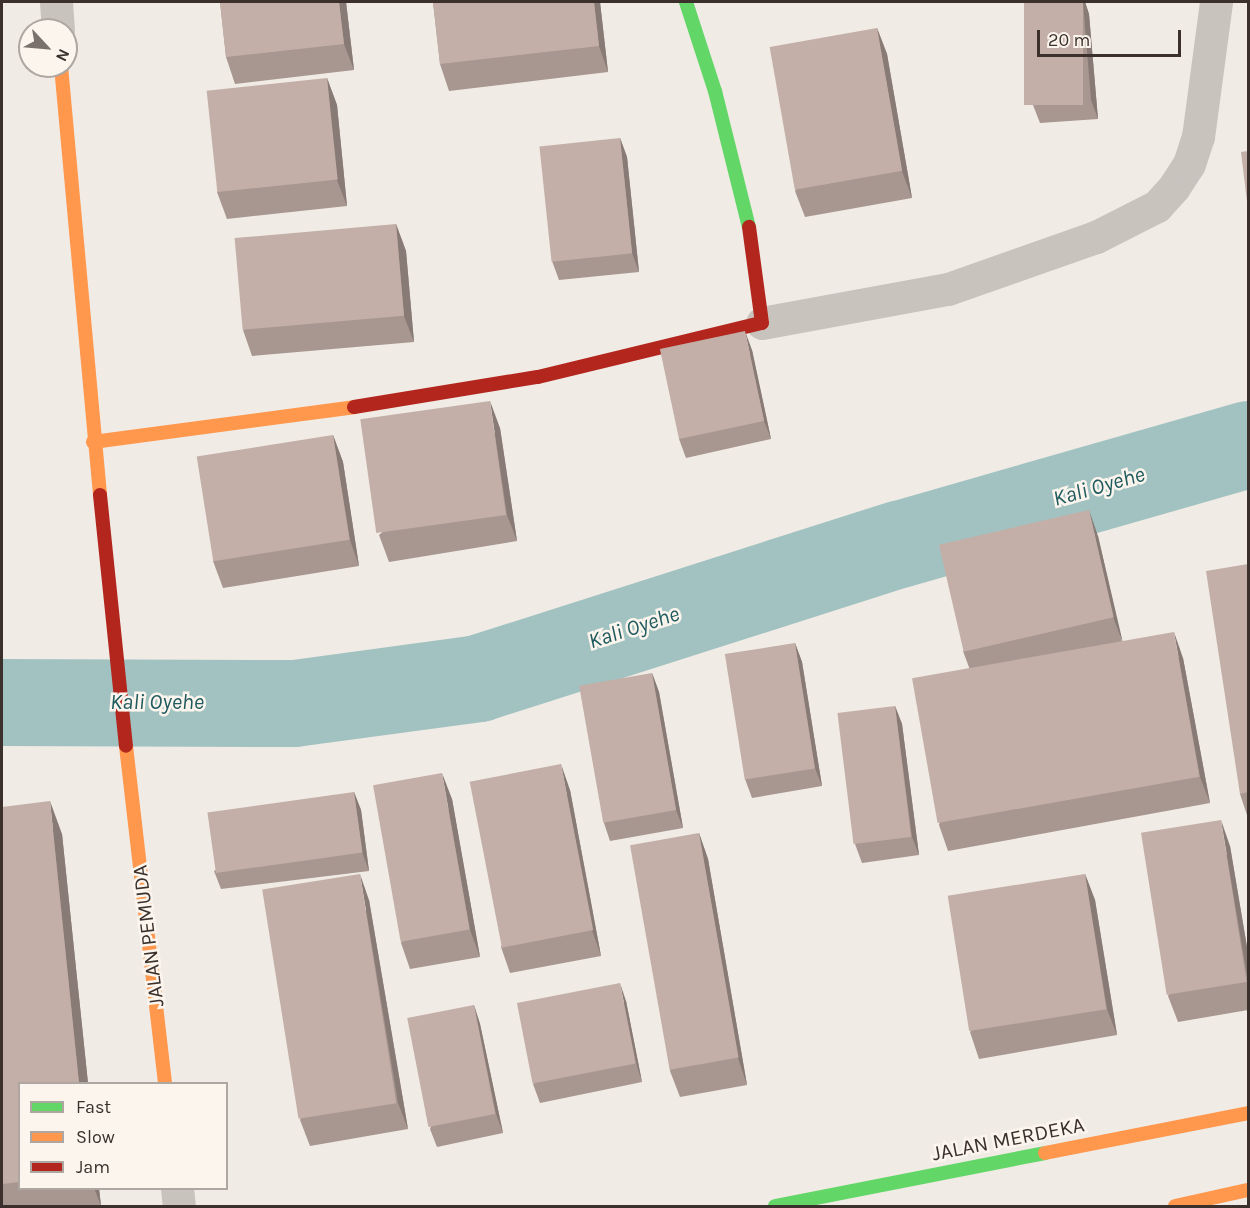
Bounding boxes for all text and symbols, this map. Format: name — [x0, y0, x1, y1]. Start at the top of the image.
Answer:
north arrow — [18, 18, 78, 78]
scale bar — [1040, 18, 1184, 56]
text: 20 m — [1048, 29, 1090, 51]
text: N — [52, 46, 74, 65]
water label: Kali Oyehe — [1050, 461, 1148, 513]
water label: Kali Oyehe — [585, 601, 683, 655]
water label: Kali Oyehe — [110, 690, 204, 716]
street label: JALAN PEMUDA — [127, 864, 169, 1008]
legend — [18, 1082, 228, 1190]
text: Fast — [76, 1096, 111, 1118]
street label: JALAN MERDEKA — [930, 1112, 1086, 1166]
text: Slow — [76, 1126, 115, 1148]
text: Jam — [76, 1156, 110, 1178]

